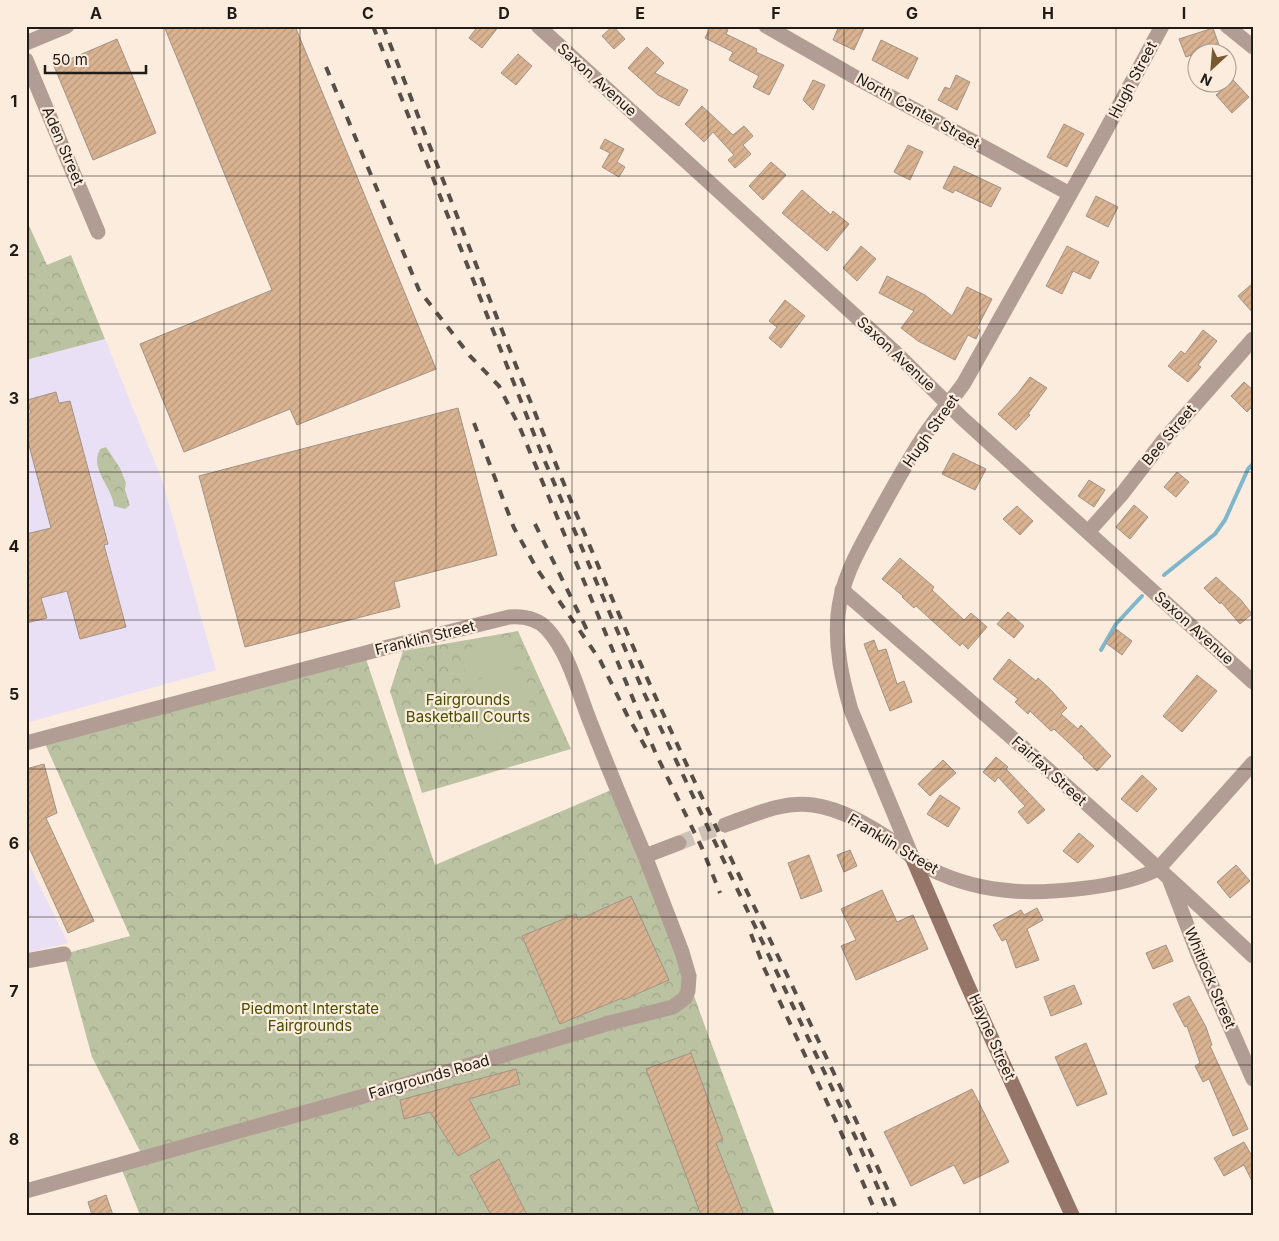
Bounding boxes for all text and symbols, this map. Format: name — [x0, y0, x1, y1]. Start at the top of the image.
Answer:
text: A — [90, 3, 102, 23]
text: B — [227, 3, 237, 23]
text: C — [362, 3, 374, 23]
text: D — [498, 3, 510, 23]
text: E — [635, 3, 645, 23]
text: F — [771, 3, 781, 23]
text: G — [906, 3, 918, 23]
text: H — [1042, 3, 1054, 23]
text: I — [1182, 3, 1186, 23]
street label: Hugh Street — [1104, 38, 1161, 122]
street label: Saxon Avenue — [554, 39, 641, 120]
scale bar — [45, 42, 146, 74]
north arrow — [1186, 42, 1236, 92]
text: 50 m — [52, 50, 88, 69]
street label: North Center Street — [853, 69, 983, 152]
text: N — [1198, 70, 1215, 90]
text: 1 — [11, 91, 17, 111]
street label: Aden Street — [38, 104, 89, 188]
text: 2 — [9, 240, 19, 260]
street label: Saxon Avenue — [853, 312, 940, 395]
text: 3 — [9, 388, 19, 408]
street label: Hugh Street — [899, 391, 963, 471]
street label: Bee Street — [1138, 400, 1200, 469]
text: 4 — [9, 536, 20, 556]
street label: Saxon Avenue — [1151, 587, 1238, 668]
street label: Franklin Street — [373, 616, 477, 659]
text: 5 — [9, 684, 19, 704]
park label: Fairgrounds Basketball Courts — [406, 690, 530, 726]
street label: Fairfax Street — [1008, 732, 1091, 809]
street label: Franklin Street — [845, 809, 942, 878]
text: 6 — [9, 833, 19, 853]
street label: Whitlock Street — [1181, 924, 1240, 1031]
text: 7 — [9, 981, 19, 1001]
street label: Hayne Street — [965, 991, 1020, 1083]
park label: Piedmont Interstate Fairgrounds — [241, 999, 379, 1035]
street label: Fairgrounds Road — [366, 1050, 491, 1103]
text: 8 — [9, 1129, 19, 1149]

